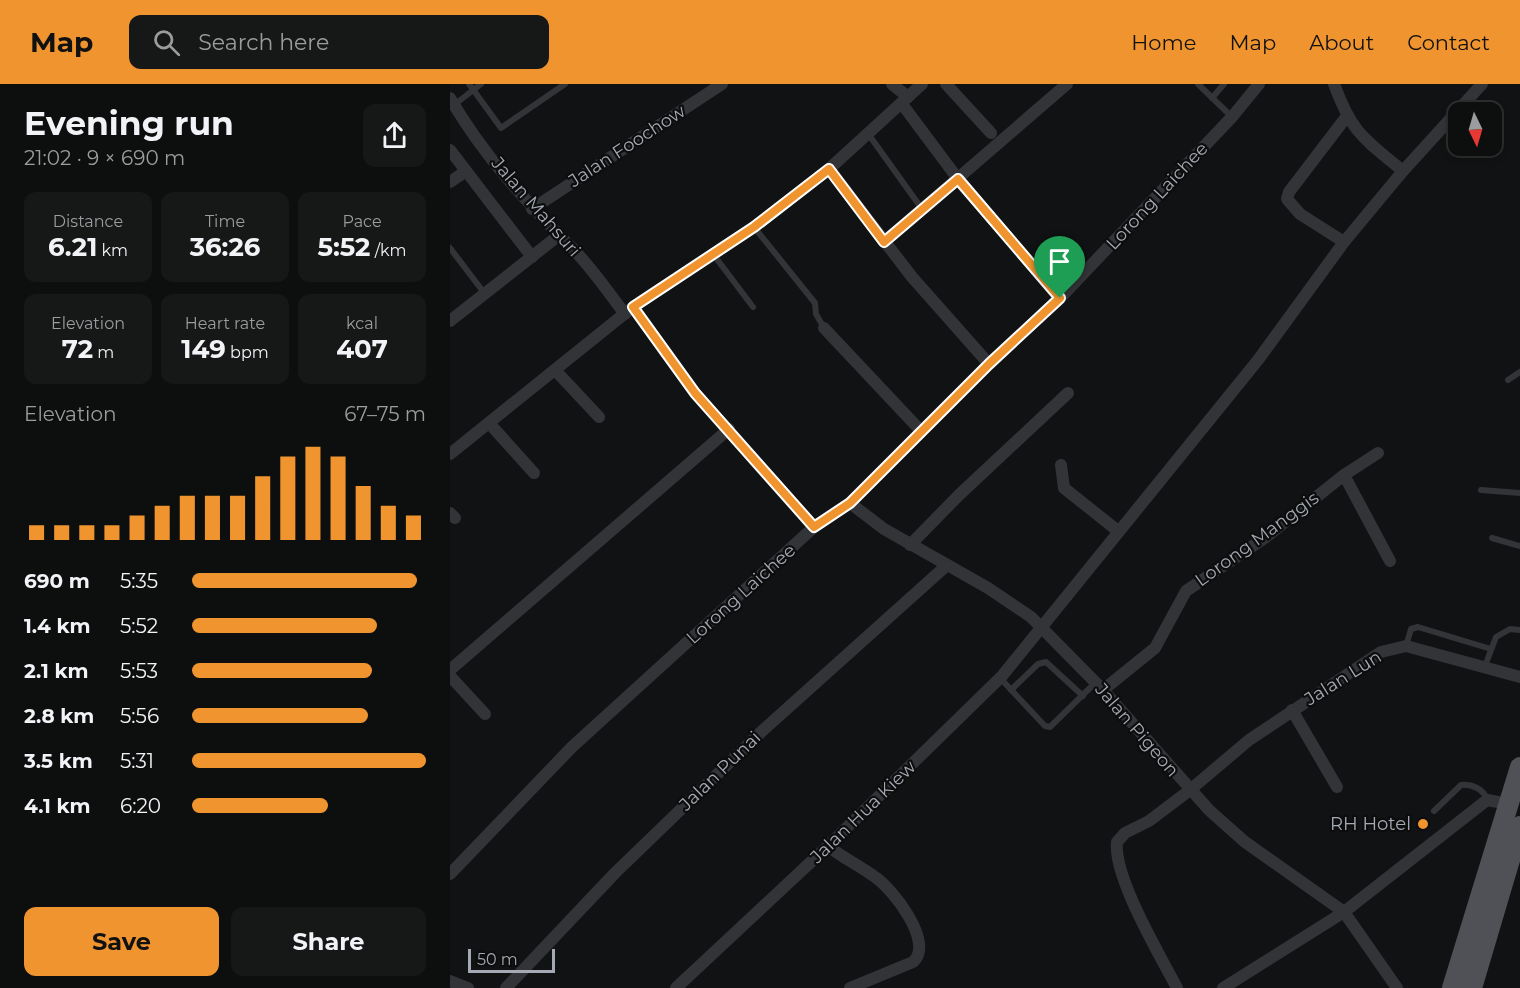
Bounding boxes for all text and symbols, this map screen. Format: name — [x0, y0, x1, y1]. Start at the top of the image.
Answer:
search box — [129, 15, 549, 69]
text: Map — [30, 25, 93, 59]
icon: search — [150, 26, 183, 59]
text: Search here — [198, 29, 329, 56]
text: Home — [1131, 30, 1196, 55]
text: Map — [1229, 30, 1276, 55]
text: About — [1309, 30, 1374, 55]
text: Contact — [1407, 30, 1490, 55]
street label: Jalan Foochow — [564, 100, 690, 192]
north arrow — [1448, 102, 1502, 156]
map controls — [1448, 102, 1502, 156]
text: Evening run — [24, 103, 234, 143]
button: share — [363, 104, 426, 167]
street label: Lorong Laichee — [1101, 138, 1213, 254]
text: 21:02 · 9 × 690 m — [24, 146, 185, 170]
street label: Jalan Mahsuri — [486, 152, 585, 261]
text: Distance — [53, 212, 123, 231]
text: Time — [205, 212, 245, 231]
text: Pace — [342, 212, 382, 231]
text: 6.21 — [48, 231, 97, 263]
text: 36:26 — [190, 231, 260, 263]
text: 5:52 — [317, 231, 370, 263]
pin — [1034, 236, 1085, 298]
text: km — [97, 241, 128, 260]
text: /km — [370, 241, 407, 260]
icon: arrive — [1043, 245, 1076, 278]
text: Elevation — [51, 314, 125, 333]
text: Heart rate — [185, 314, 265, 333]
text: kcal — [346, 314, 378, 333]
text: 72 — [62, 333, 93, 365]
text: 149 — [181, 333, 226, 365]
text: 407 — [336, 333, 388, 365]
text: m — [93, 343, 114, 362]
text: bpm — [226, 343, 269, 362]
text: Elevation — [24, 402, 116, 426]
text: 67–75 m — [344, 402, 426, 426]
street label: Lorong Manggis — [1191, 487, 1323, 591]
street label: Lorong Laichee — [682, 539, 800, 649]
text: 690 m — [24, 569, 90, 593]
text: 5:35 — [120, 569, 158, 593]
text: 1.4 km — [24, 614, 91, 638]
text: 5:52 — [120, 614, 158, 638]
street label: Jalan Lun — [1300, 646, 1386, 711]
text: 2.1 km — [24, 659, 88, 683]
text: 5:53 — [120, 659, 158, 683]
street label: Jalan Pigeon — [1090, 678, 1183, 781]
text: 2.8 km — [24, 704, 94, 728]
text: 5:56 — [120, 704, 159, 728]
street label: Jalan Punai — [674, 727, 765, 816]
text: 3.5 km — [24, 749, 93, 773]
text: 5:31 — [120, 749, 154, 773]
street label: Jalan Hua Kiew — [805, 756, 920, 869]
text: 4.1 km — [24, 794, 91, 818]
text: 6:20 — [120, 794, 161, 818]
place label: RH Hotel — [1330, 813, 1411, 835]
marker: RH Hotel — [1416, 817, 1430, 831]
button: Save — [24, 907, 219, 976]
button: Share — [231, 907, 426, 976]
scale bar — [468, 946, 555, 974]
text: 50 m — [477, 950, 518, 969]

